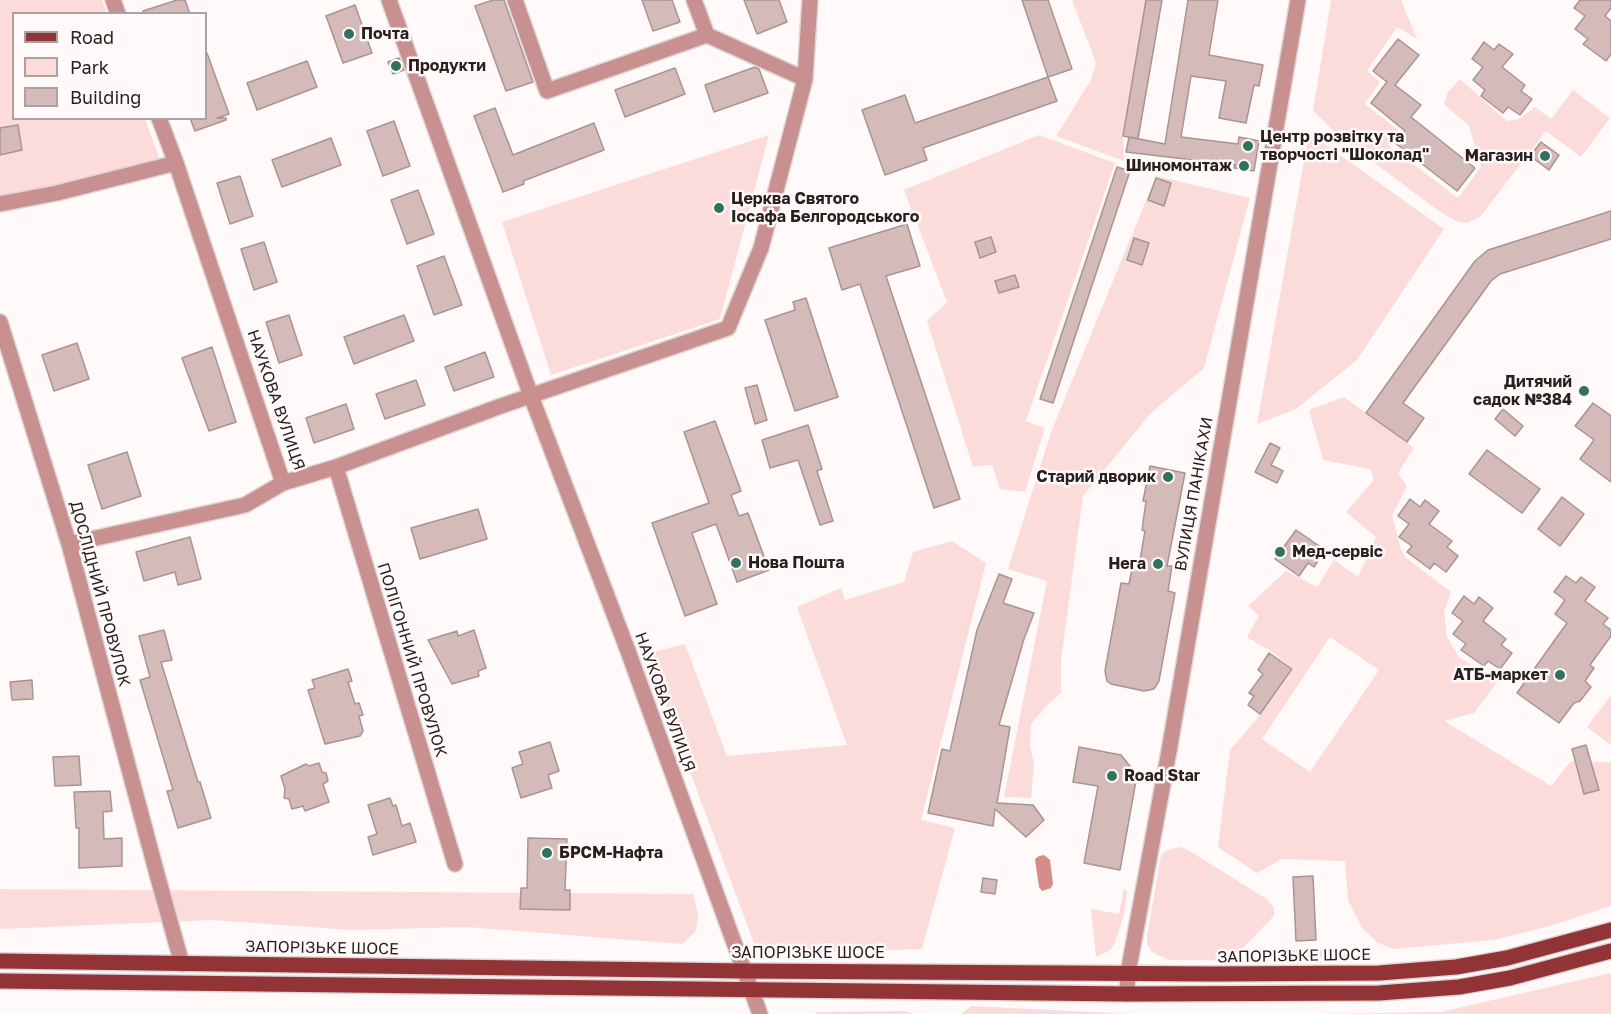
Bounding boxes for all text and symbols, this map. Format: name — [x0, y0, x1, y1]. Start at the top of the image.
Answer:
legend — [12, 12, 207, 120]
place label: Почта — [361, 24, 409, 44]
text: Road — [70, 26, 114, 48]
marker: Почта — [342, 27, 356, 41]
text: Park — [70, 56, 109, 78]
place label: Продукти — [408, 56, 486, 76]
marker: Продукти — [389, 59, 403, 73]
text: Building — [70, 86, 141, 108]
place label: Центр розвітку та творчості "Шоколад" — [1260, 127, 1429, 165]
marker: Центр розвітку та творчості "Шоколад" — [1241, 139, 1255, 153]
place label: Магазин — [1465, 146, 1533, 166]
marker: Магазин — [1538, 149, 1552, 163]
place label: Шиномонтаж — [1126, 156, 1232, 176]
marker: Шиномонтаж — [1237, 159, 1251, 173]
place label: Церква Святого Іосафа Белгородського — [731, 189, 919, 227]
marker: Церква Святого Іосафа Белгородського — [712, 201, 726, 215]
street label: НАУКОВА ВУЛИЦЯ — [243, 327, 309, 473]
place label: Дитячий садок №384 — [1473, 372, 1572, 410]
marker: Дитячий садок №384 — [1577, 384, 1591, 398]
street label: ВУЛИЦЯ ПАНІКАХИ — [1171, 416, 1217, 572]
place label: Старий дворик — [1036, 467, 1156, 487]
marker: Старий дворик — [1161, 470, 1175, 484]
street label: ДОСЛІДНИЙ ПРОВУЛОК — [66, 499, 134, 689]
place label: Мед-сервіс — [1292, 542, 1383, 562]
marker: Мед-сервіс — [1273, 545, 1287, 559]
place label: Нова Пошта — [748, 553, 845, 573]
place label: Нега — [1108, 554, 1146, 574]
marker: Нова Пошта — [729, 556, 743, 570]
marker: Нега — [1151, 557, 1165, 571]
street label: ПОЛІГОННИЙ ПРОВУЛОК — [373, 561, 451, 759]
street label: НАУКОВА ВУЛИЦЯ — [631, 630, 699, 774]
place label: АТБ-маркет — [1453, 665, 1548, 685]
marker: АТБ-маркет — [1553, 668, 1567, 682]
place label: Road Star — [1124, 766, 1200, 786]
marker: Road Star — [1105, 769, 1119, 783]
place label: БРСМ-Нафта — [559, 843, 663, 863]
marker: БРСМ-Нафта — [540, 846, 554, 860]
street label: ЗАПОРІЗЬКЕ ШОСЕ — [245, 937, 399, 959]
street label: ЗАПОРІЗЬКЕ ШОСЕ — [731, 943, 885, 963]
street label: ЗАПОРІЗЬКЕ ШОСЕ — [1217, 945, 1371, 967]

